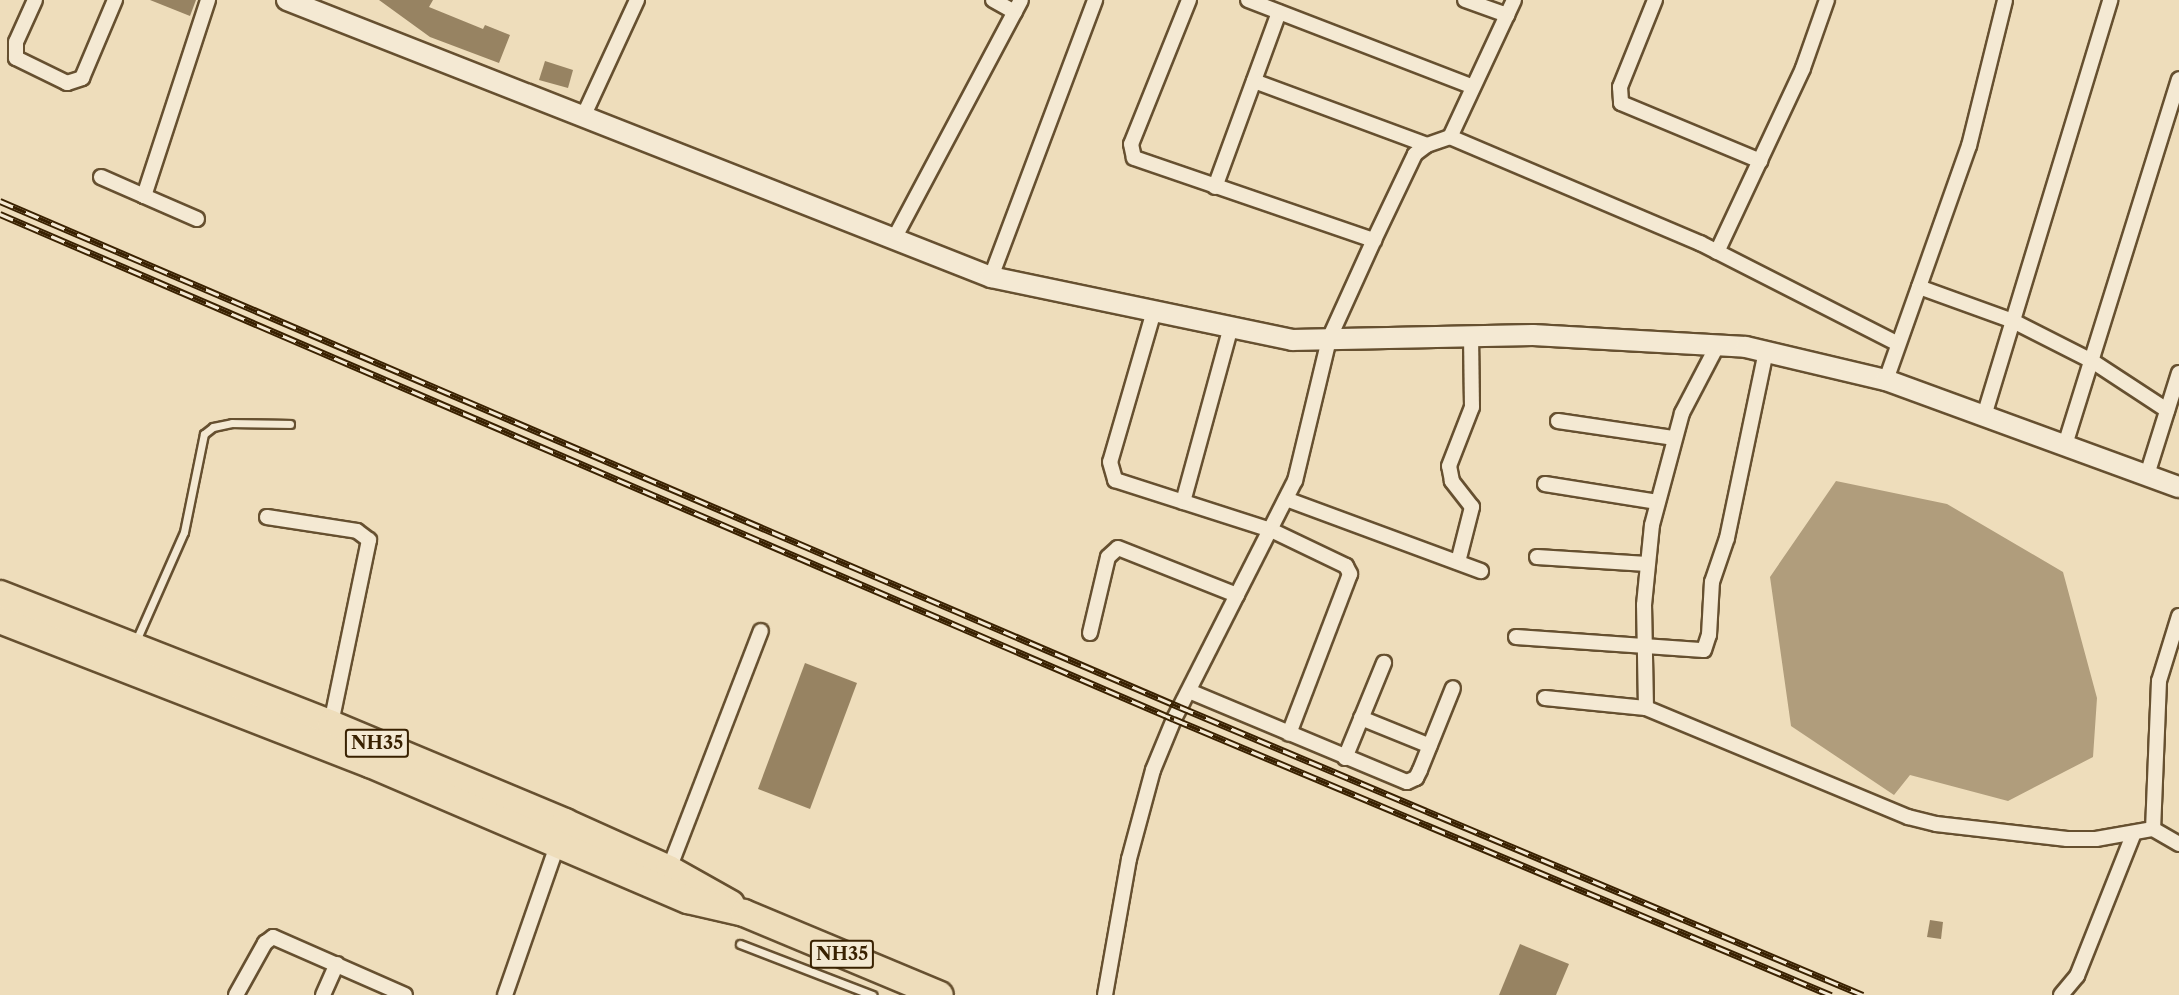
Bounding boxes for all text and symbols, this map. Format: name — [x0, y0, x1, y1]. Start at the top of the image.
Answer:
road number: NH35 — [344, 728, 410, 758]
road number: NH35 — [809, 939, 875, 969]

